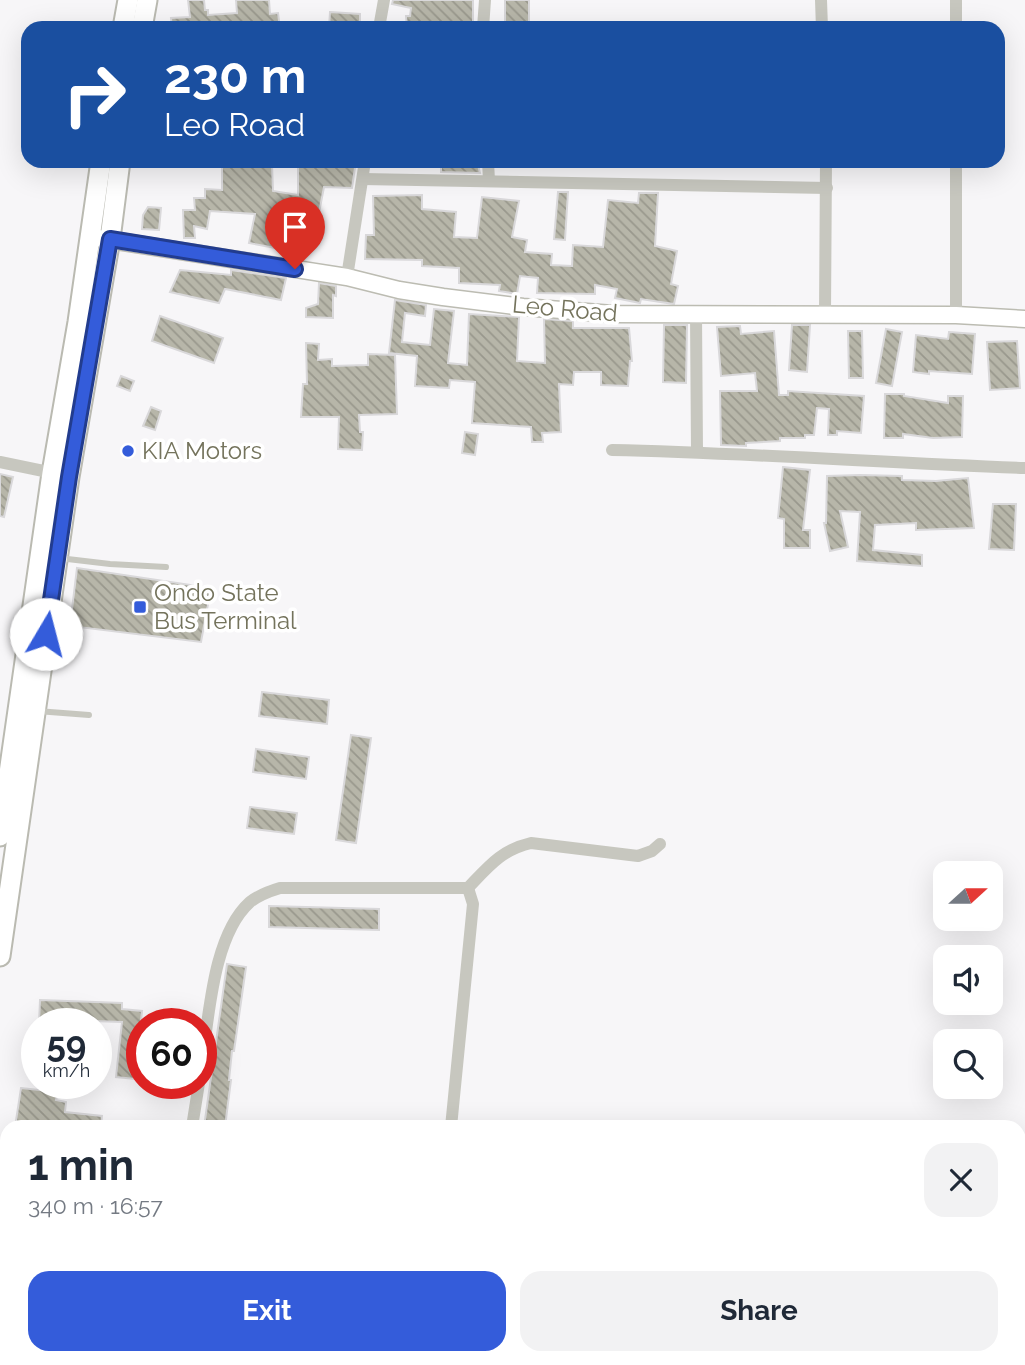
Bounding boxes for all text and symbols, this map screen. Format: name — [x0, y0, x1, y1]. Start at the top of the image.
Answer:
text: 230 m — [164, 47, 306, 104]
icon: right — [49, 49, 140, 140]
text: Leo Road — [164, 106, 305, 143]
pin — [265, 197, 325, 269]
icon: arrive — [276, 208, 314, 246]
street label: Leo Road — [511, 289, 619, 328]
place label: KIA Motors — [142, 436, 262, 465]
marker: KIA Motors — [120, 443, 136, 459]
place label: Ondo State Bus Terminal — [154, 578, 297, 635]
position arrow — [9, 597, 83, 671]
marker: Ondo State Bus Terminal — [132, 599, 148, 615]
north arrow — [933, 861, 1003, 931]
map controls — [933, 861, 1003, 1099]
button: sound — [933, 945, 1003, 1015]
speed limit sign: 60 — [126, 1008, 217, 1099]
text: 59 — [46, 1024, 87, 1065]
button: search — [933, 1029, 1003, 1099]
text: km/h — [43, 1060, 90, 1081]
text: 1 min — [28, 1141, 134, 1190]
button: close — [924, 1143, 998, 1217]
text: 340 m · 16:57 — [28, 1192, 163, 1219]
button: Exit — [28, 1271, 506, 1351]
button: Share — [520, 1271, 998, 1351]

